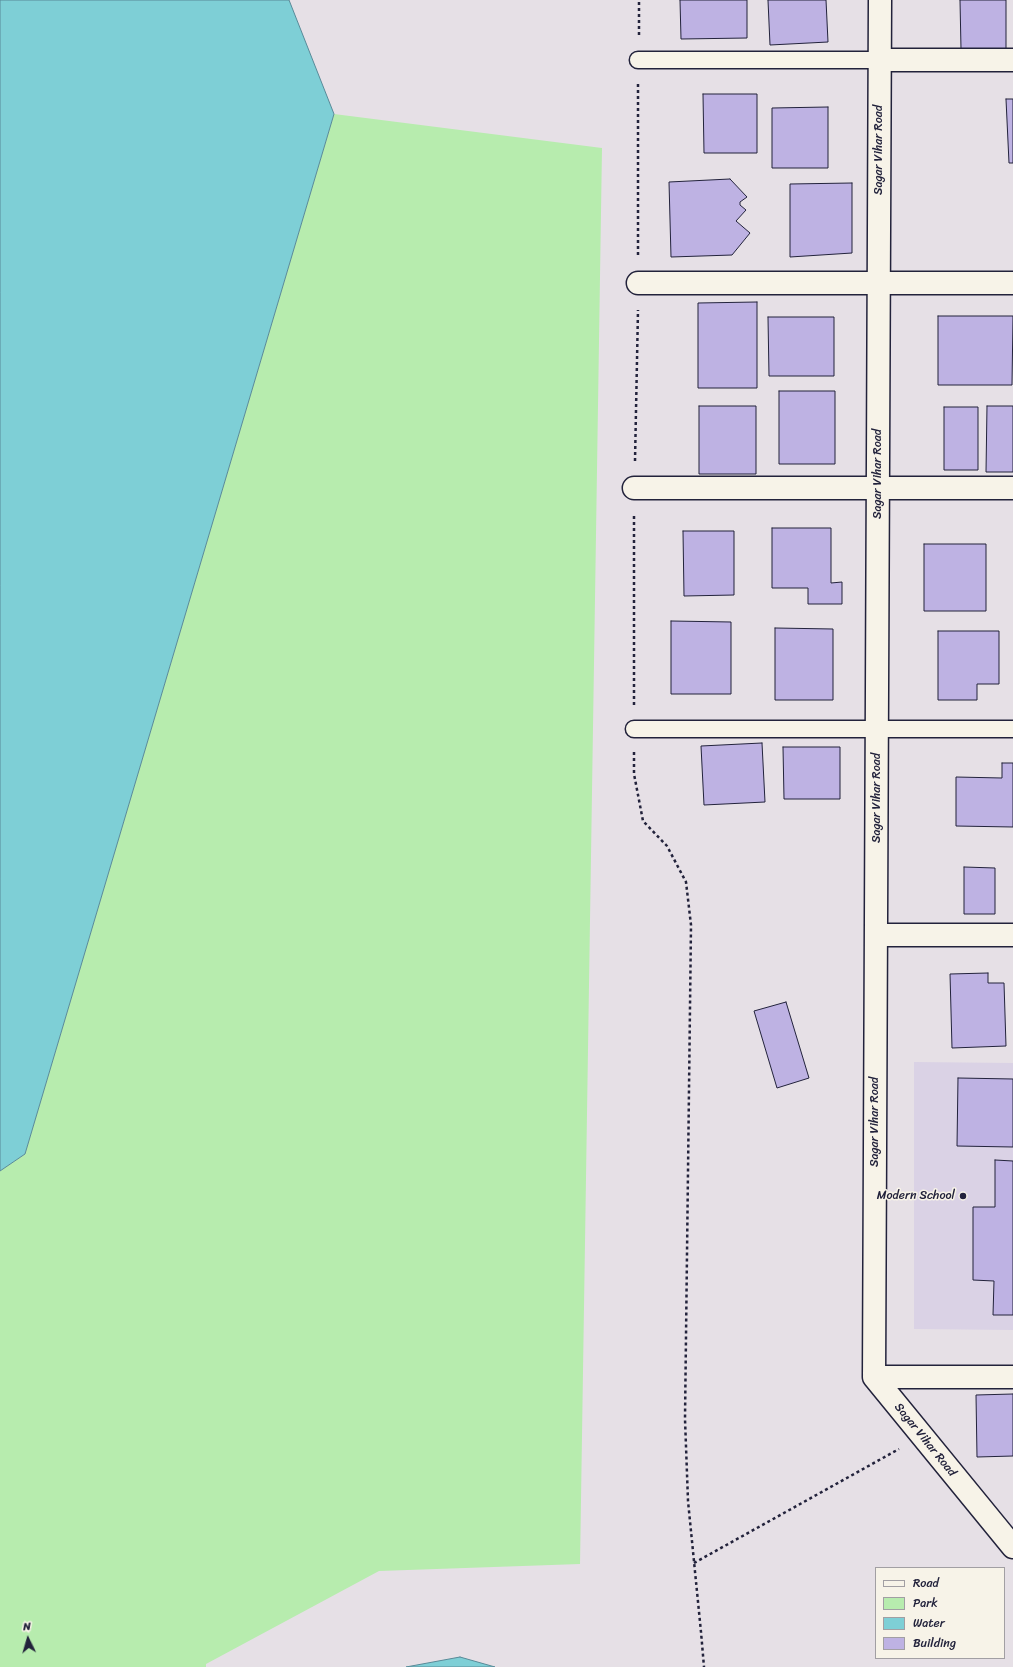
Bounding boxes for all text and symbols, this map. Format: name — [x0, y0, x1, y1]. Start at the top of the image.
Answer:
street label: Sagar Vihar Road — [872, 105, 886, 195]
street label: Sagar Vihar Road — [871, 429, 885, 519]
street label: Sagar Vihar Road — [870, 753, 884, 843]
street label: Sagar Vihar Road — [868, 1077, 882, 1167]
place label: Modern School — [877, 1189, 955, 1203]
marker: Modern School — [958, 1191, 968, 1201]
street label: Sagar Vihar Road — [891, 1400, 959, 1480]
legend — [875, 1567, 1005, 1659]
text: Road — [913, 1572, 939, 1594]
text: Park — [913, 1592, 938, 1614]
text: Water — [913, 1612, 945, 1634]
text: N — [22, 1617, 32, 1636]
north arrow — [8, 1619, 48, 1659]
text: Building — [913, 1632, 956, 1654]

